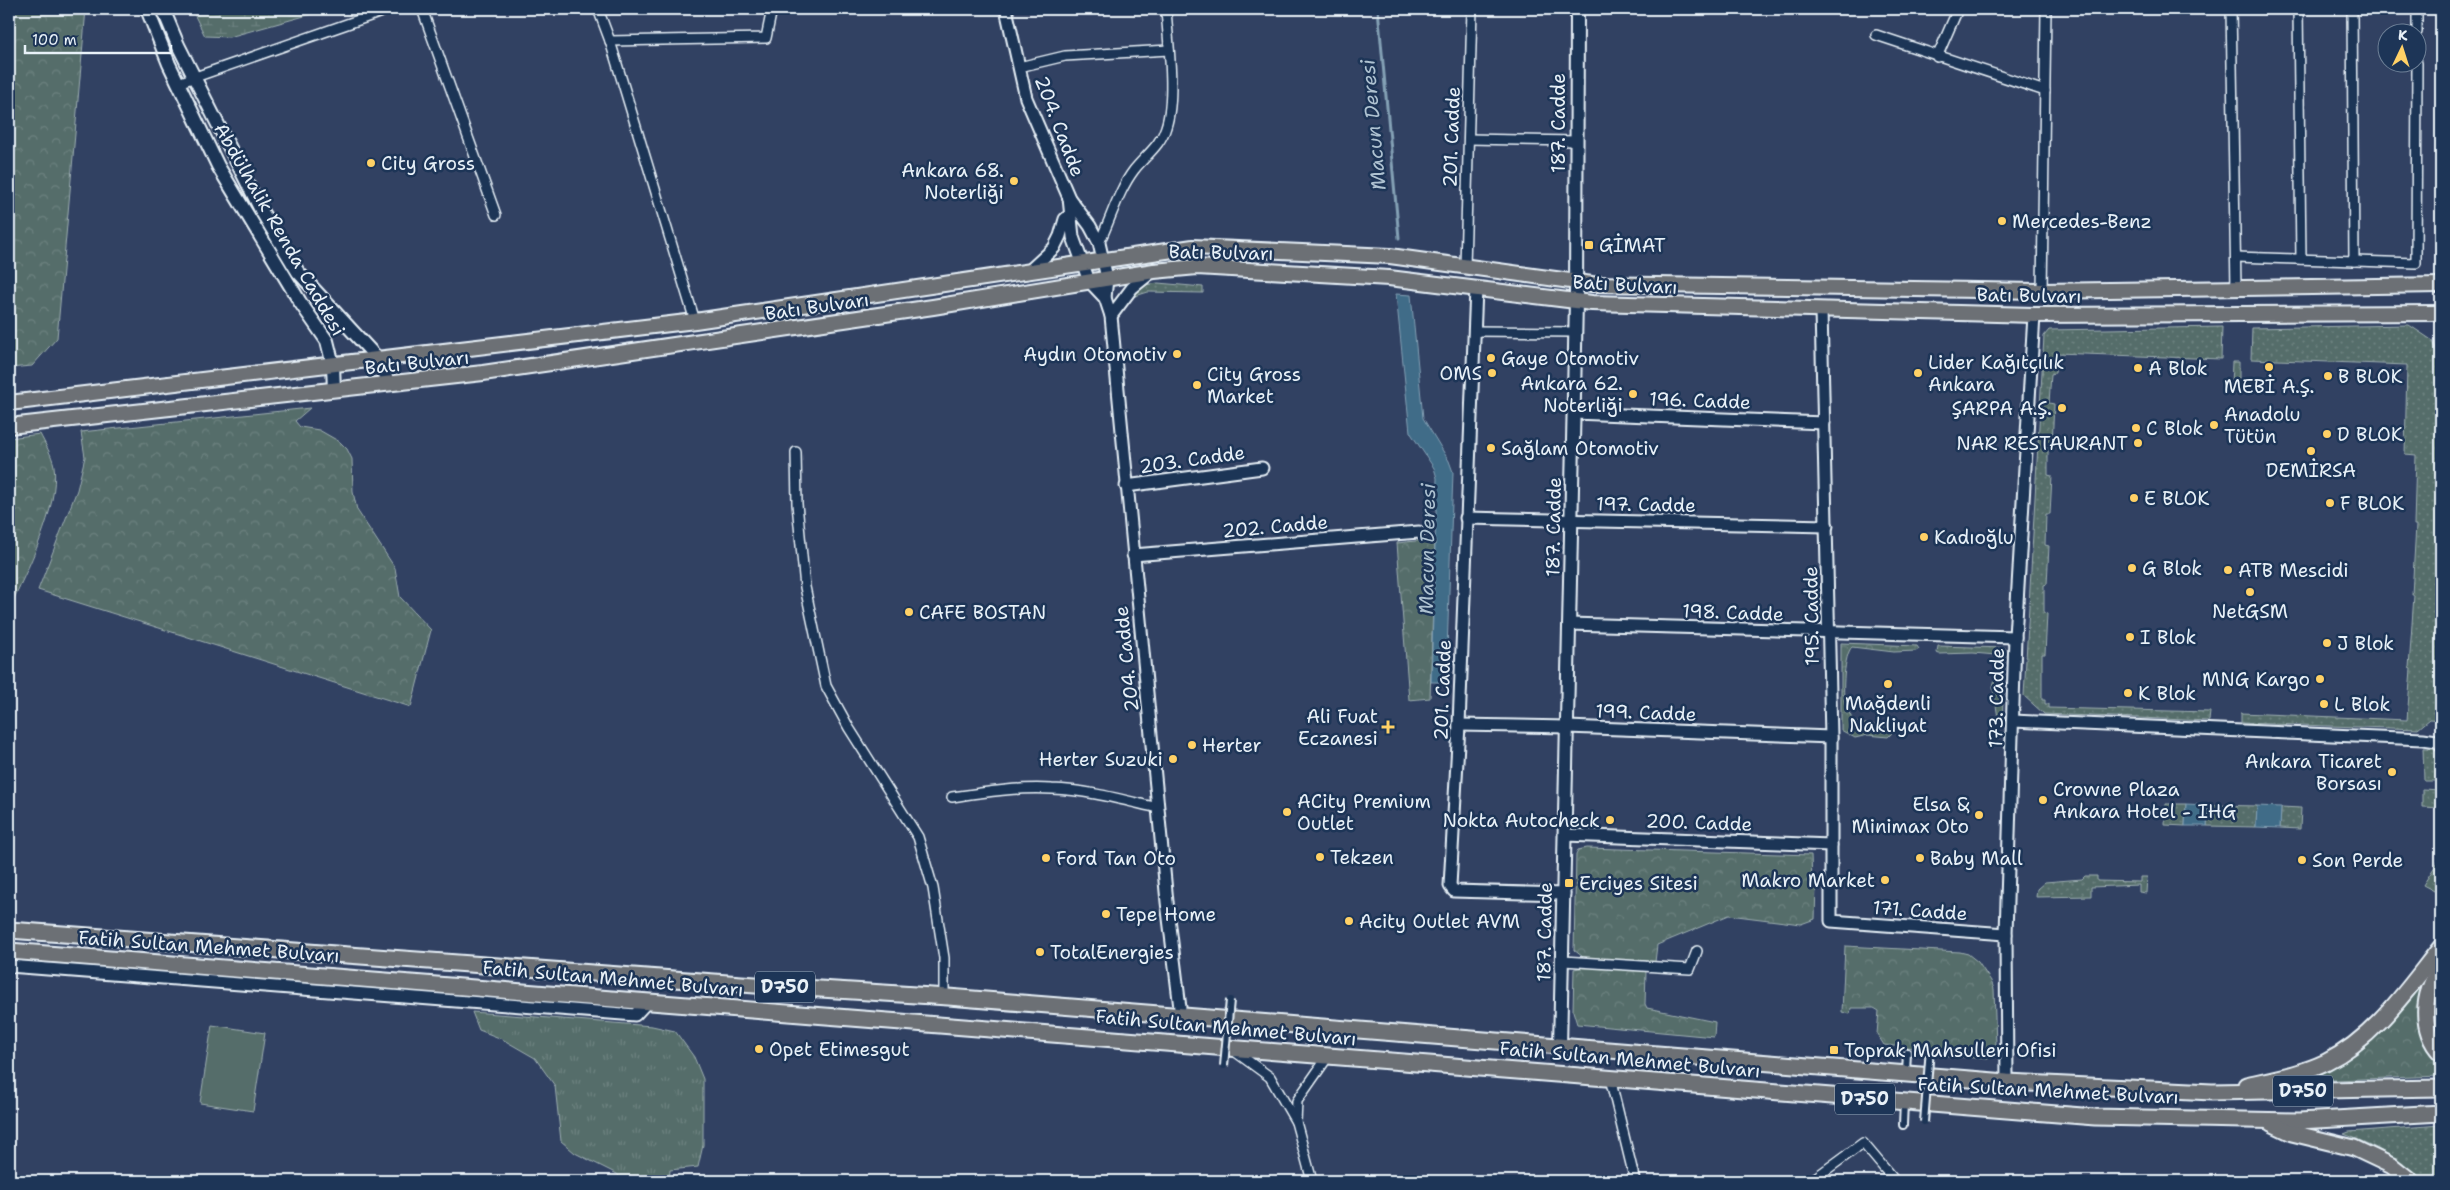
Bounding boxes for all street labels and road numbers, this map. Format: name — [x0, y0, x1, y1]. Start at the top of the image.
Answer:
street label: 204. Cadde — [1029, 72, 1090, 180]
street label: 187. Cadde — [1546, 73, 1571, 173]
street label: 201. Cadde — [1437, 86, 1466, 188]
street label: Abdülhalik Renda Caddesi — [208, 118, 351, 340]
street label: Batı Bulvarı — [1168, 239, 1274, 266]
street label: Batı Bulvarı — [1572, 269, 1678, 300]
street label: Batı Bulvarı — [1976, 282, 2082, 309]
street label: Batı Bulvarı — [763, 287, 871, 326]
street label: Batı Bulvarı — [364, 345, 471, 380]
street label: 196. Cadde — [1649, 386, 1751, 415]
street label: 203. Cadde — [1138, 440, 1246, 479]
street label: 187. Cadde — [1540, 477, 1567, 577]
street label: 197. Cadde — [1596, 491, 1696, 518]
street label: 202. Cadde — [1221, 509, 1329, 544]
street label: 195. Cadde — [1798, 566, 1825, 666]
street label: 198. Cadde — [1682, 598, 1784, 627]
street label: 204. Cadde — [1109, 605, 1144, 713]
street label: 201. Cadde — [1428, 639, 1457, 741]
street label: 173. Cadde — [1983, 648, 2010, 748]
street label: 199. Cadde — [1595, 698, 1697, 727]
street label: 200. Cadde — [1645, 808, 1753, 837]
street label: 187. Cadde — [1531, 882, 1558, 982]
street label: 171. Cadde — [1872, 895, 1968, 926]
street label: Fatih Sultan Mehmet Bulvarı — [78, 925, 340, 968]
street label: Fatih Sultan Mehmet Bulvarı — [481, 955, 744, 1002]
road number: D750 — [755, 972, 815, 1002]
street label: Fatih Sultan Mehmet Bulvarı — [1094, 1004, 1357, 1051]
street label: Fatih Sultan Mehmet Bulvarı — [1498, 1036, 1761, 1083]
street label: Fatih Sultan Mehmet Bulvarı — [1917, 1071, 2179, 1110]
road number: D750 — [2273, 1076, 2333, 1106]
road number: D750 — [1835, 1084, 1895, 1114]

